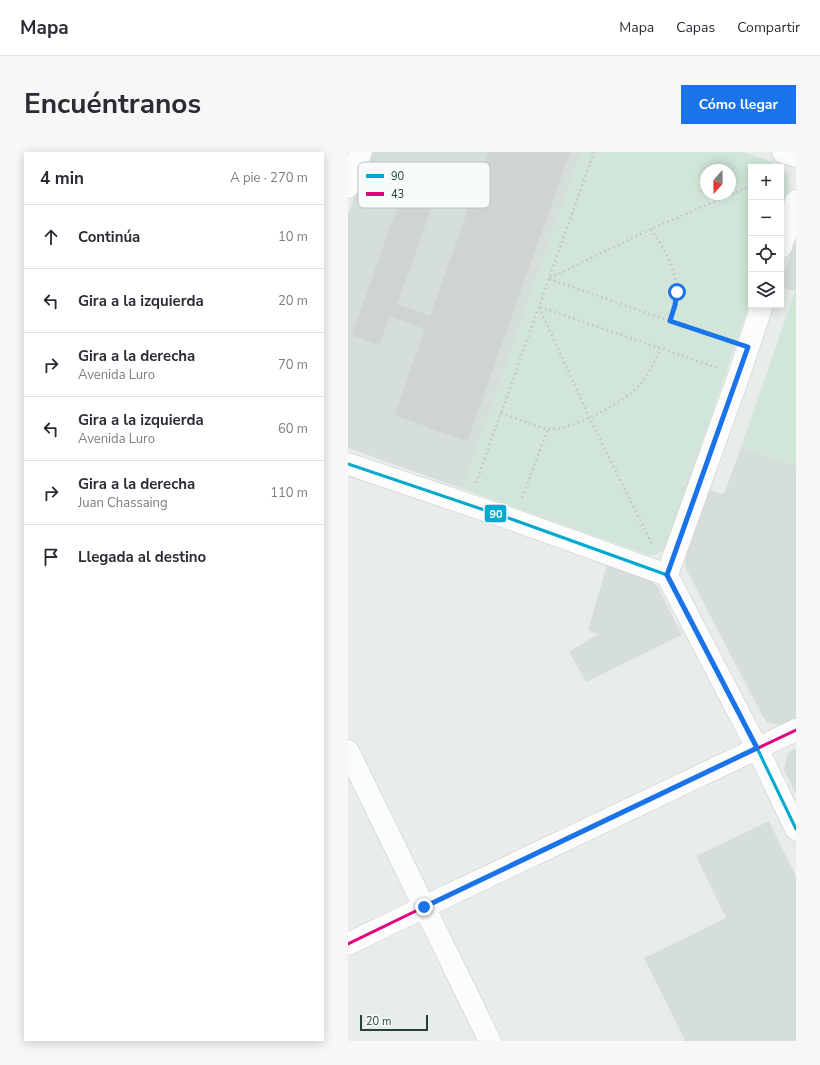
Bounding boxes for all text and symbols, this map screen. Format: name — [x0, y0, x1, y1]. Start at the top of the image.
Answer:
text: Mapa — [20, 15, 69, 41]
text: Mapa — [619, 18, 654, 37]
text: Capas — [676, 18, 715, 37]
text: Compartir — [737, 18, 800, 37]
text: Encuéntranos — [24, 85, 201, 123]
button: Cómo llegar — [681, 85, 796, 124]
legend — [358, 162, 490, 208]
north arrow — [700, 164, 736, 200]
map controls — [748, 164, 784, 308]
button: + — [748, 164, 784, 200]
text: 4 min — [40, 167, 84, 190]
text: A pie · 270 m — [230, 169, 308, 187]
text: 90 — [391, 169, 405, 184]
text: 43 — [391, 187, 404, 202]
button: − — [748, 200, 784, 236]
icon: ahead — [40, 226, 62, 248]
text: Continúa — [78, 227, 140, 247]
text: 10 m — [278, 228, 308, 246]
button: locate — [748, 236, 784, 272]
button: layers — [748, 272, 784, 308]
route start — [668, 283, 686, 301]
icon: left — [40, 290, 62, 312]
text: Gira a la izquierda — [78, 291, 204, 311]
text: 20 m — [278, 292, 308, 310]
text: Gira a la derecha — [78, 346, 195, 366]
icon: right — [40, 354, 62, 376]
text: 70 m — [278, 356, 308, 374]
text: Avenida Luro — [78, 366, 155, 384]
text: Gira a la izquierda — [78, 410, 204, 430]
icon: left — [40, 418, 62, 440]
text: 60 m — [278, 420, 308, 438]
text: Avenida Luro — [78, 430, 155, 448]
text: Gira a la derecha — [78, 474, 195, 494]
icon: right — [40, 482, 62, 504]
text: 110 m — [270, 484, 308, 502]
text: Juan Chassaing — [78, 494, 168, 512]
line badge: 90 — [484, 504, 507, 523]
text: 90 — [489, 507, 503, 522]
icon: arrive — [40, 546, 62, 568]
text: Llegada al destino — [78, 547, 206, 567]
route end — [415, 898, 433, 916]
scale bar — [360, 1013, 428, 1032]
text: 20 m — [366, 1014, 391, 1029]

